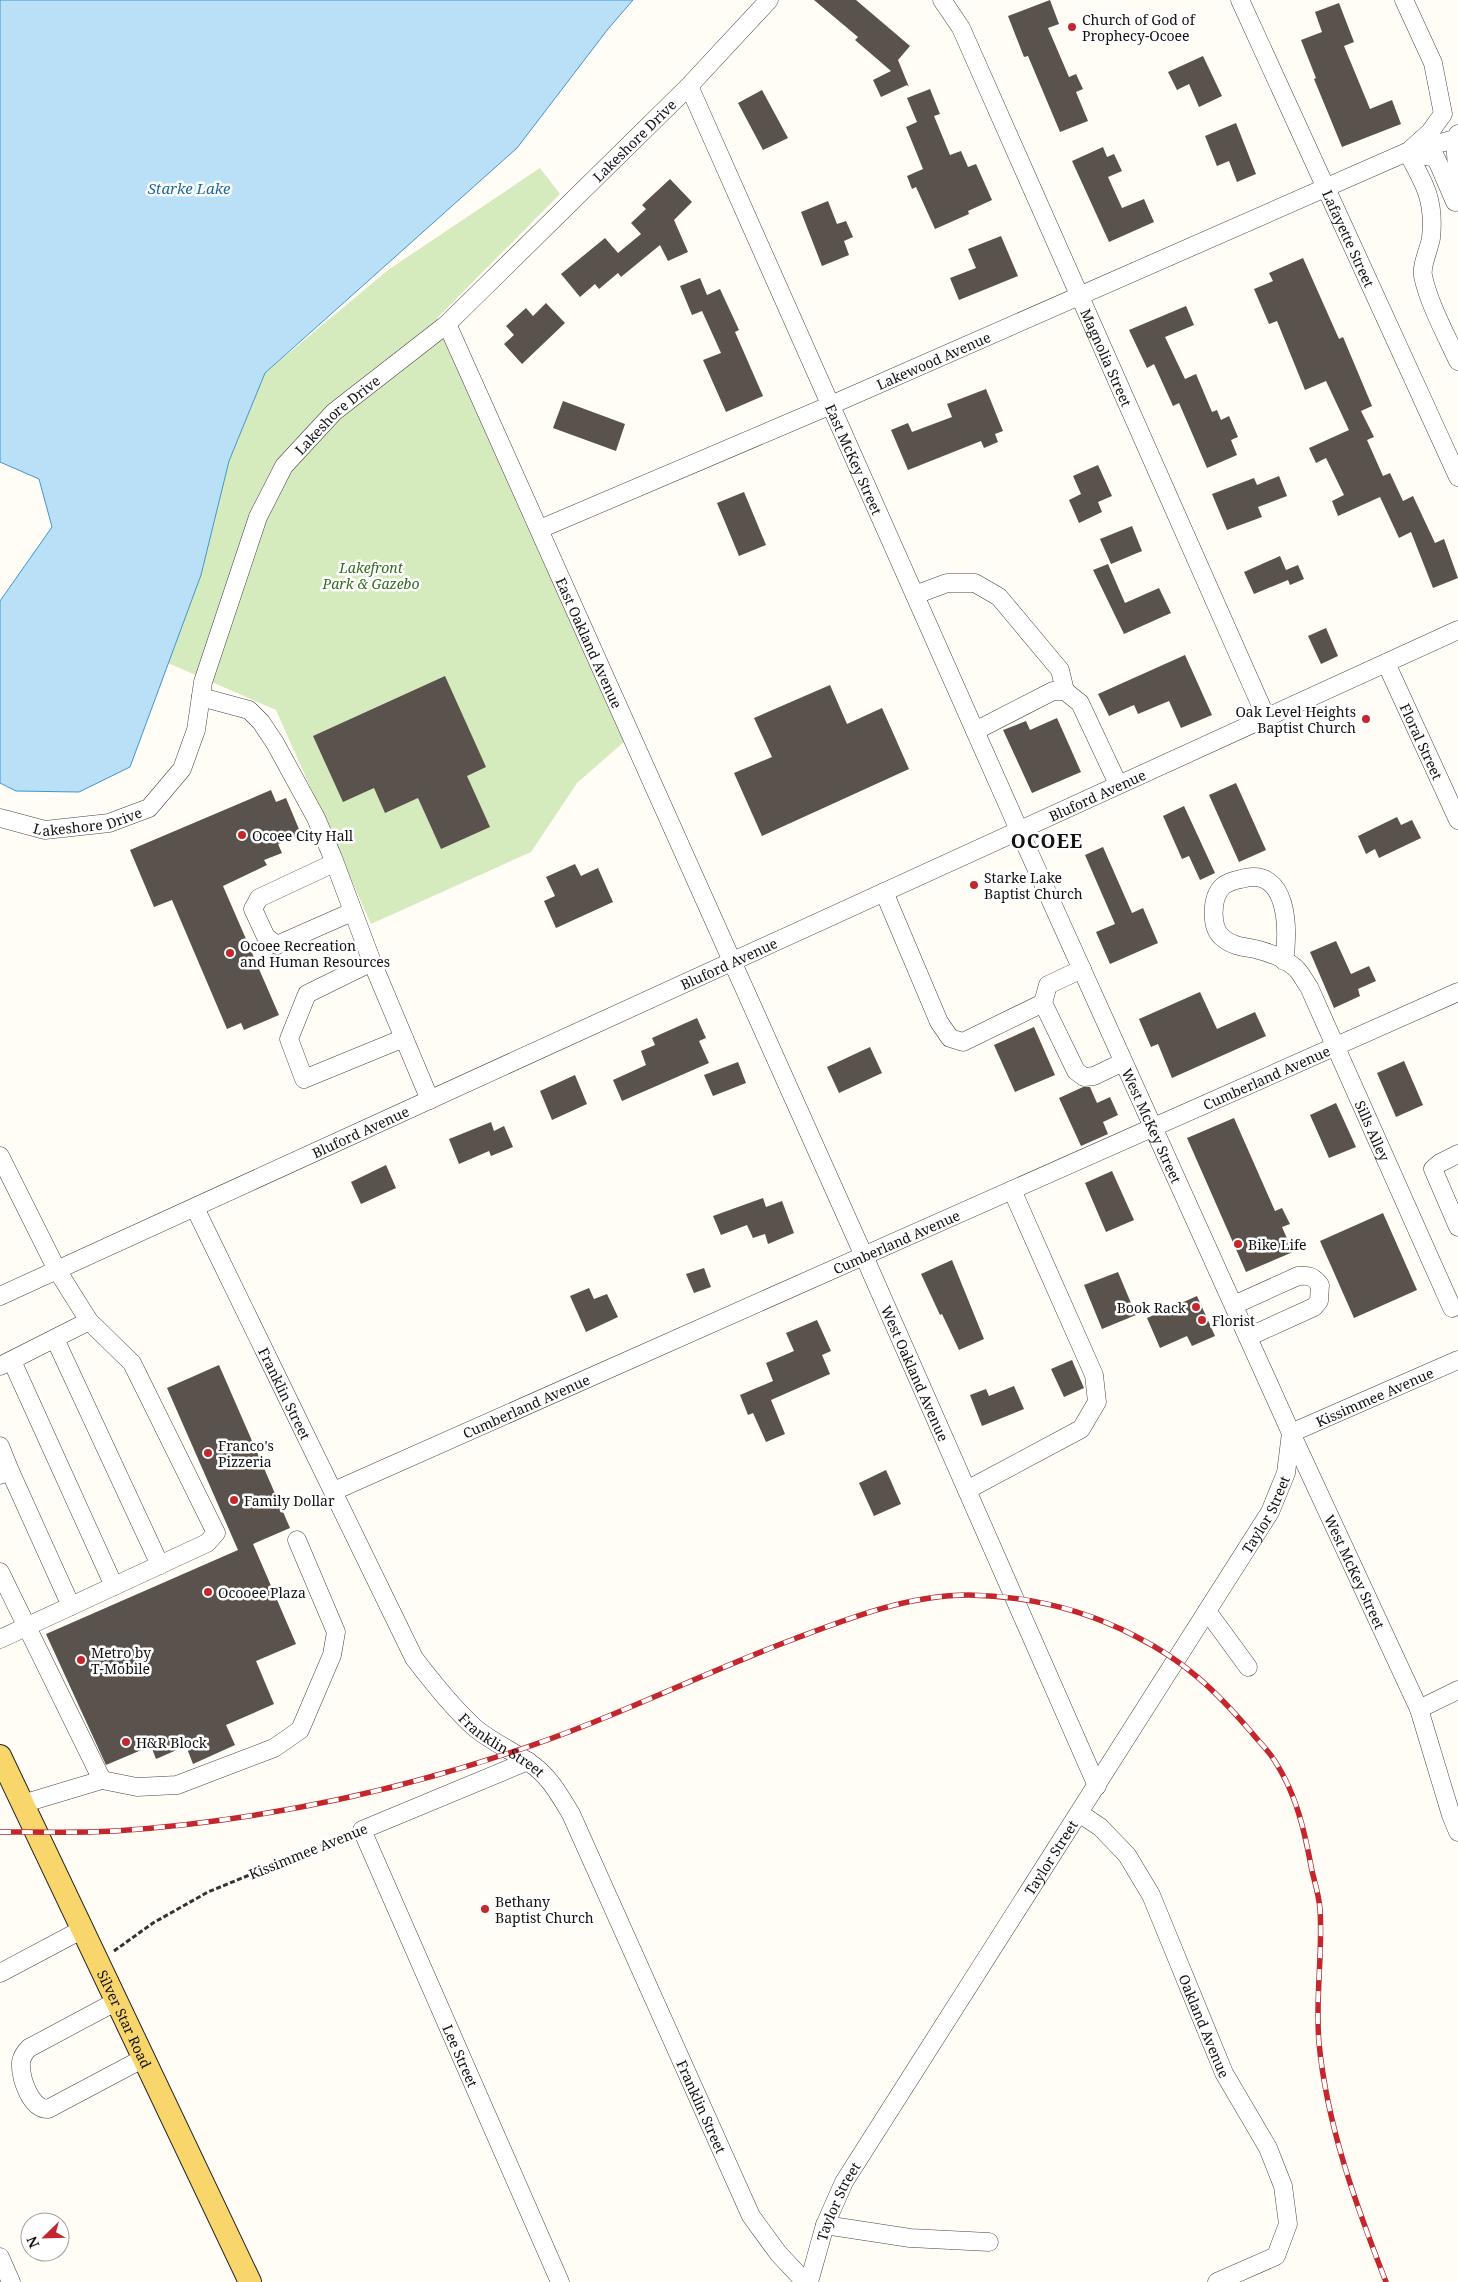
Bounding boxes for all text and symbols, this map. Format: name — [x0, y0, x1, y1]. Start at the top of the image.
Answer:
place label: Church of God of Prophecy-Ocoee — [1082, 10, 1197, 45]
marker: Church of God of Prophecy-Ocoee — [1066, 21, 1078, 33]
street label: Lakeshore Drive — [588, 95, 680, 185]
water label: Starke Lake — [148, 178, 231, 198]
street label: Lafayette Street — [1318, 187, 1379, 290]
street label: Magnolia Street — [1077, 305, 1137, 409]
street label: Lakewood Avenue — [873, 327, 993, 393]
street label: Lakeshore Drive — [290, 370, 384, 458]
street label: East McKey Street — [822, 401, 887, 517]
park label: Lakefront Park & Gazebo — [321, 558, 420, 593]
street label: East Oakland Avenue — [552, 574, 627, 711]
street label: Floral Street — [1396, 700, 1448, 782]
place label: Oak Level Heights Baptist Church — [1235, 702, 1356, 737]
marker: Oak Level Heights Baptist Church — [1360, 713, 1372, 725]
street label: Bluford Avenue — [1045, 765, 1148, 825]
street label: Lakeshore Drive — [31, 802, 144, 840]
place label: Ocoee City Hall — [252, 826, 354, 845]
district label: OCOEE — [1011, 828, 1083, 854]
marker: Ocoee City Hall — [236, 829, 248, 841]
place label: Starke Lake Baptist Church — [984, 868, 1083, 903]
marker: Starke Lake Baptist Church — [968, 879, 980, 891]
street label: Bluford Avenue — [677, 933, 780, 994]
place label: Ocoee Recreation and Human Resources — [240, 936, 390, 971]
marker: Ocoee Recreation and Human Resources — [224, 947, 236, 959]
street label: Cumberland Avenue — [1200, 1041, 1333, 1114]
street label: West McKey Street — [1118, 1065, 1186, 1186]
street label: Sills Alley — [1351, 1097, 1395, 1164]
street label: Bluford Avenue — [309, 1101, 412, 1162]
street label: Cumberland Avenue — [830, 1205, 963, 1278]
place label: Bike Life — [1248, 1235, 1307, 1254]
marker: Bike Life — [1232, 1238, 1244, 1250]
place label: Book Rack — [1117, 1298, 1187, 1317]
marker: Book Rack — [1190, 1301, 1202, 1313]
street label: West Oakland Avenue — [877, 1302, 954, 1444]
place label: Florist — [1212, 1311, 1255, 1330]
marker: Florist — [1196, 1314, 1208, 1326]
street label: Franklin Street — [255, 1344, 316, 1443]
street label: Kissimmee Avenue — [1313, 1362, 1436, 1431]
street label: Cumberland Avenue — [459, 1369, 592, 1442]
place label: Franco's Pizzeria — [218, 1436, 274, 1471]
marker: Franco's Pizzeria — [202, 1447, 214, 1459]
street label: Taylor Street — [1237, 1473, 1293, 1557]
place label: Family Dollar — [244, 1491, 335, 1510]
marker: Family Dollar — [228, 1494, 240, 1506]
street label: West McKey Street — [1321, 1511, 1390, 1632]
place label: Ocooee Plaza — [218, 1583, 306, 1602]
marker: Ocooee Plaza — [202, 1586, 214, 1598]
place label: Metro by T-Mobile — [91, 1643, 151, 1678]
marker: Metro by T-Mobile — [75, 1654, 87, 1666]
street label: Franklin Street — [455, 1708, 549, 1780]
place label: H&R Block — [136, 1733, 208, 1752]
marker: H&R Block — [120, 1736, 132, 1748]
street label: Taylor Street — [1020, 1816, 1081, 1898]
street label: Kissimmee Avenue — [246, 1818, 370, 1884]
place label: Bethany Baptist Church — [495, 1892, 594, 1927]
marker: Bethany Baptist Church — [479, 1903, 491, 1915]
street label: Silver Star Road — [93, 1967, 157, 2071]
street label: Oakland Avenue — [1175, 1971, 1234, 2081]
street label: Lee Street — [439, 2021, 483, 2090]
street label: Franklin Street — [673, 2057, 731, 2156]
street label: Taylor Street — [812, 2158, 864, 2243]
north arrow — [20, 2212, 70, 2262]
text: N — [22, 2233, 43, 2251]

